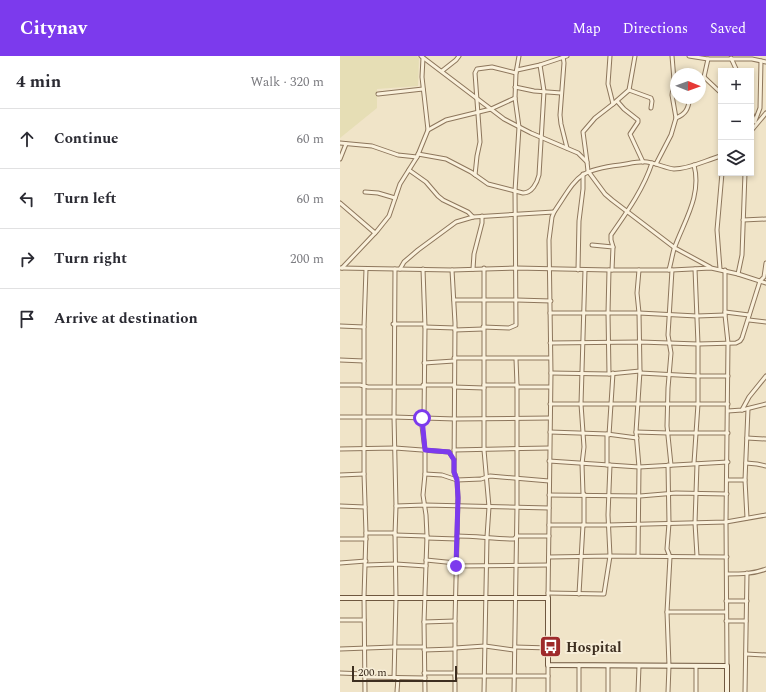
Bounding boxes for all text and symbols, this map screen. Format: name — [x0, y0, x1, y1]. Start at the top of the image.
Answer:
text: Citynav — [20, 14, 87, 43]
text: Map — [573, 18, 601, 39]
text: Directions — [623, 18, 688, 39]
text: Saved — [710, 18, 746, 39]
north arrow — [670, 68, 706, 104]
map controls — [718, 68, 754, 176]
button: + — [718, 68, 754, 104]
text: 4 min — [16, 69, 61, 95]
text: Walk · 320 m — [250, 72, 324, 92]
button: − — [718, 104, 754, 140]
text: Continue — [54, 127, 119, 150]
icon: ahead — [16, 128, 38, 150]
text: 60 m — [297, 129, 324, 149]
button: layers — [718, 140, 754, 176]
text: Turn left — [54, 187, 116, 210]
icon: left — [16, 188, 38, 210]
text: 60 m — [297, 189, 324, 209]
text: Turn right — [54, 247, 127, 270]
icon: right — [16, 248, 38, 270]
text: 200 m — [290, 249, 324, 269]
text: Arrive at destination — [54, 307, 198, 330]
icon: arrive — [16, 308, 38, 330]
route start — [413, 409, 431, 427]
route end — [447, 557, 465, 575]
bus stop icon: Hospital — [537, 634, 563, 660]
place label: Hospital — [566, 637, 622, 658]
scale bar — [352, 664, 457, 683]
text: 200 m — [358, 664, 387, 681]

